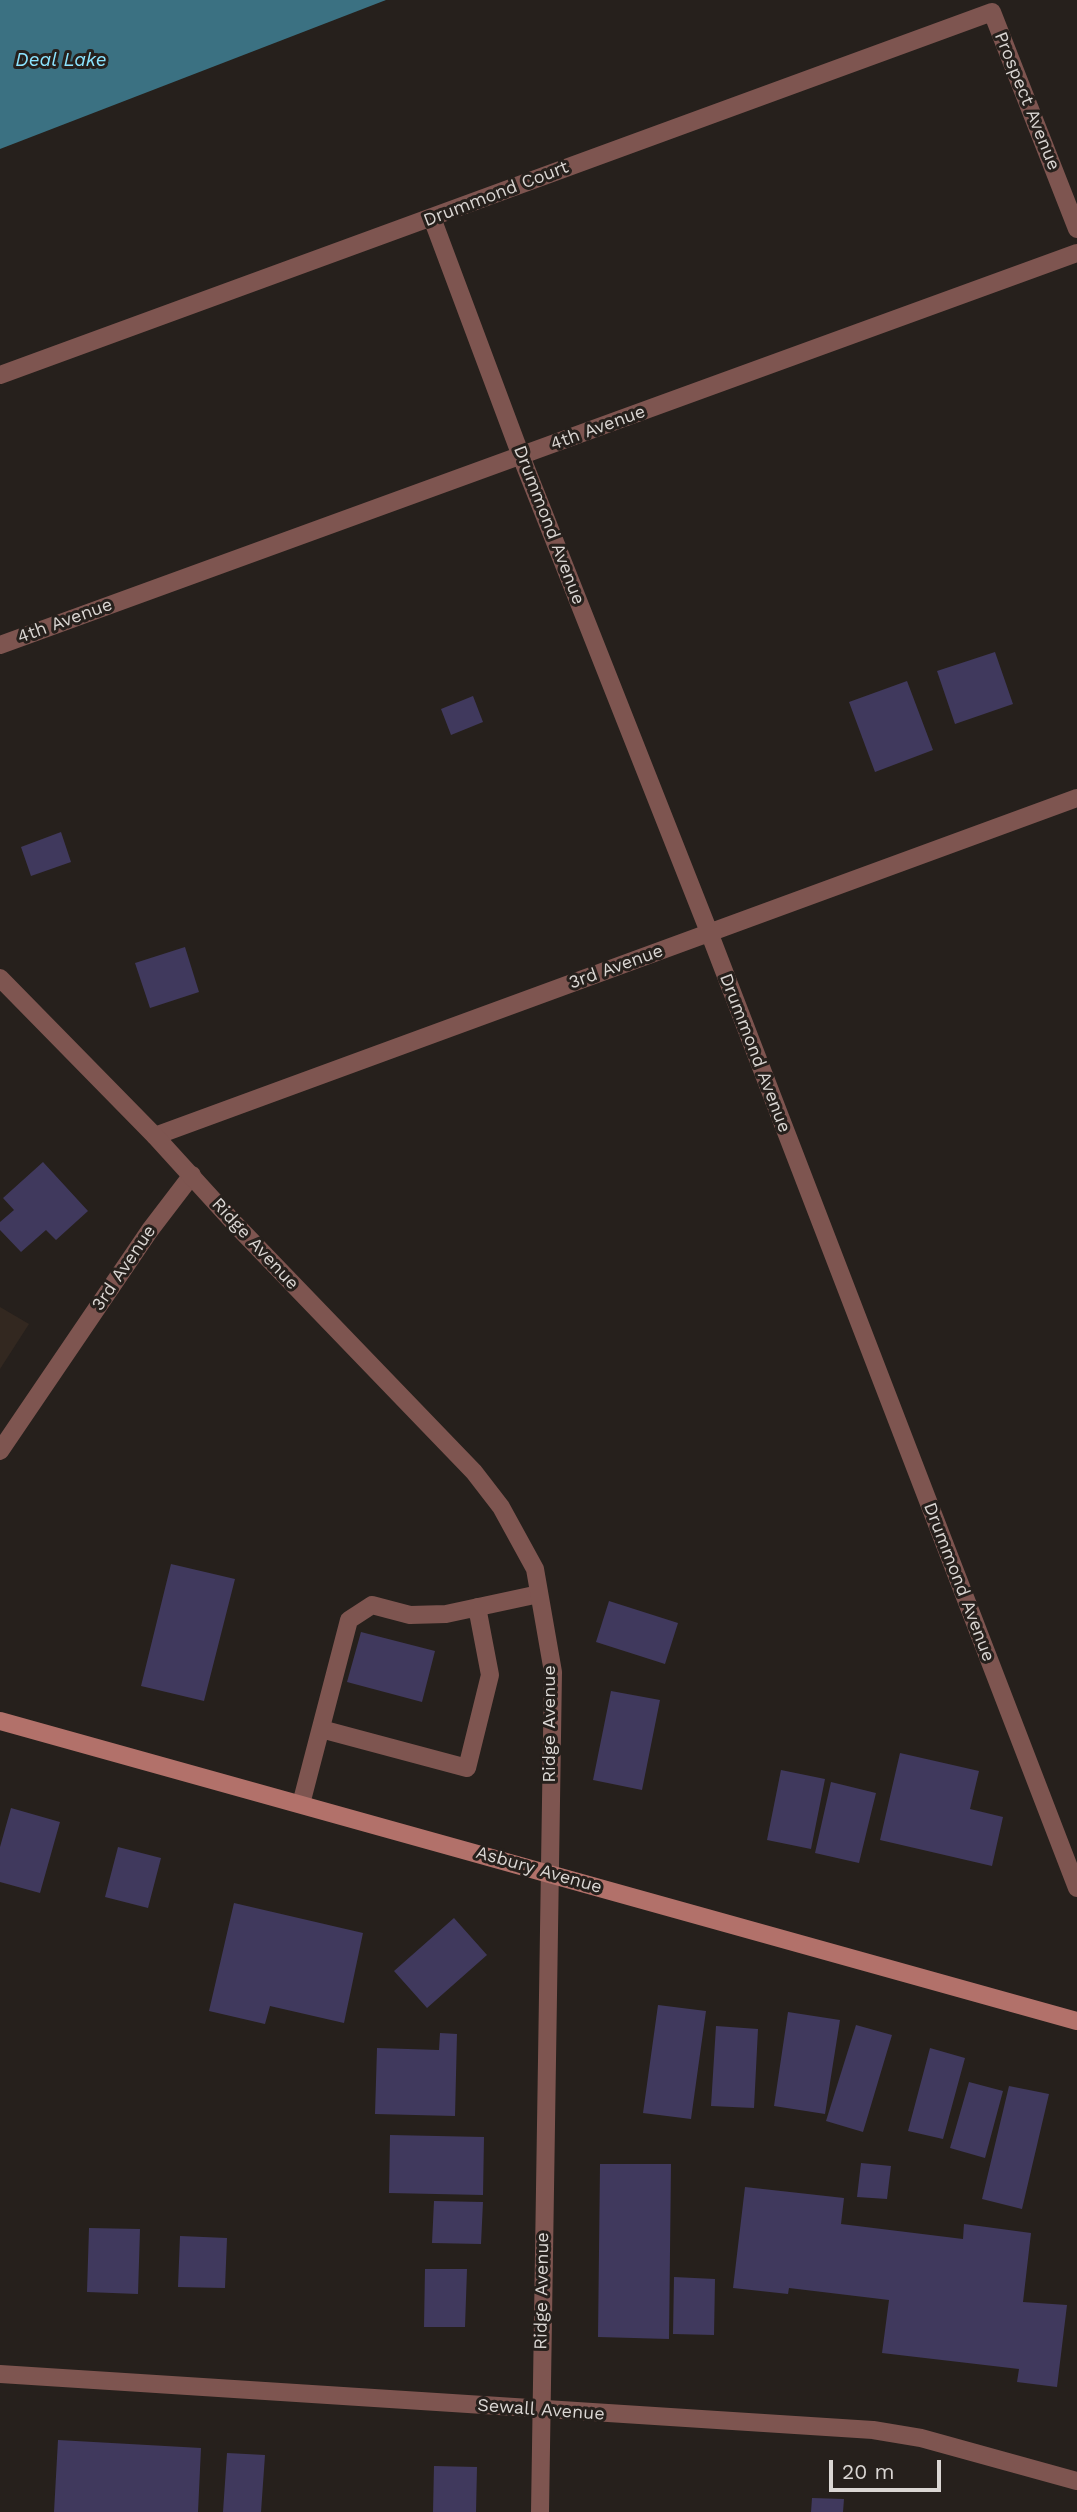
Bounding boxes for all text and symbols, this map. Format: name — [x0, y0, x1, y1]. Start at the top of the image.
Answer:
street label: Prospect Avenue — [989, 29, 1065, 173]
water label: Deal Lake — [15, 49, 107, 71]
street label: Drummond Court — [420, 156, 572, 232]
street label: 4th Avenue — [548, 401, 648, 455]
street label: Drummond Avenue — [509, 442, 589, 608]
street label: 4th Avenue — [15, 594, 115, 648]
street label: 3rd Avenue — [566, 940, 666, 994]
street label: Drummond Avenue — [715, 970, 795, 1136]
street label: Ridge Avenue — [207, 1194, 303, 1294]
street label: 3rd Avenue — [87, 1221, 161, 1315]
street label: Drummond Avenue — [919, 1499, 999, 1665]
street label: Ridge Avenue — [539, 1665, 561, 1783]
street label: Asbury Avenue — [473, 1842, 605, 1898]
street label: Ridge Avenue — [530, 2232, 554, 2350]
street label: Sewall Avenue — [477, 2395, 605, 2425]
scale bar — [832, 2446, 944, 2490]
text: 20 m — [842, 2459, 894, 2484]

